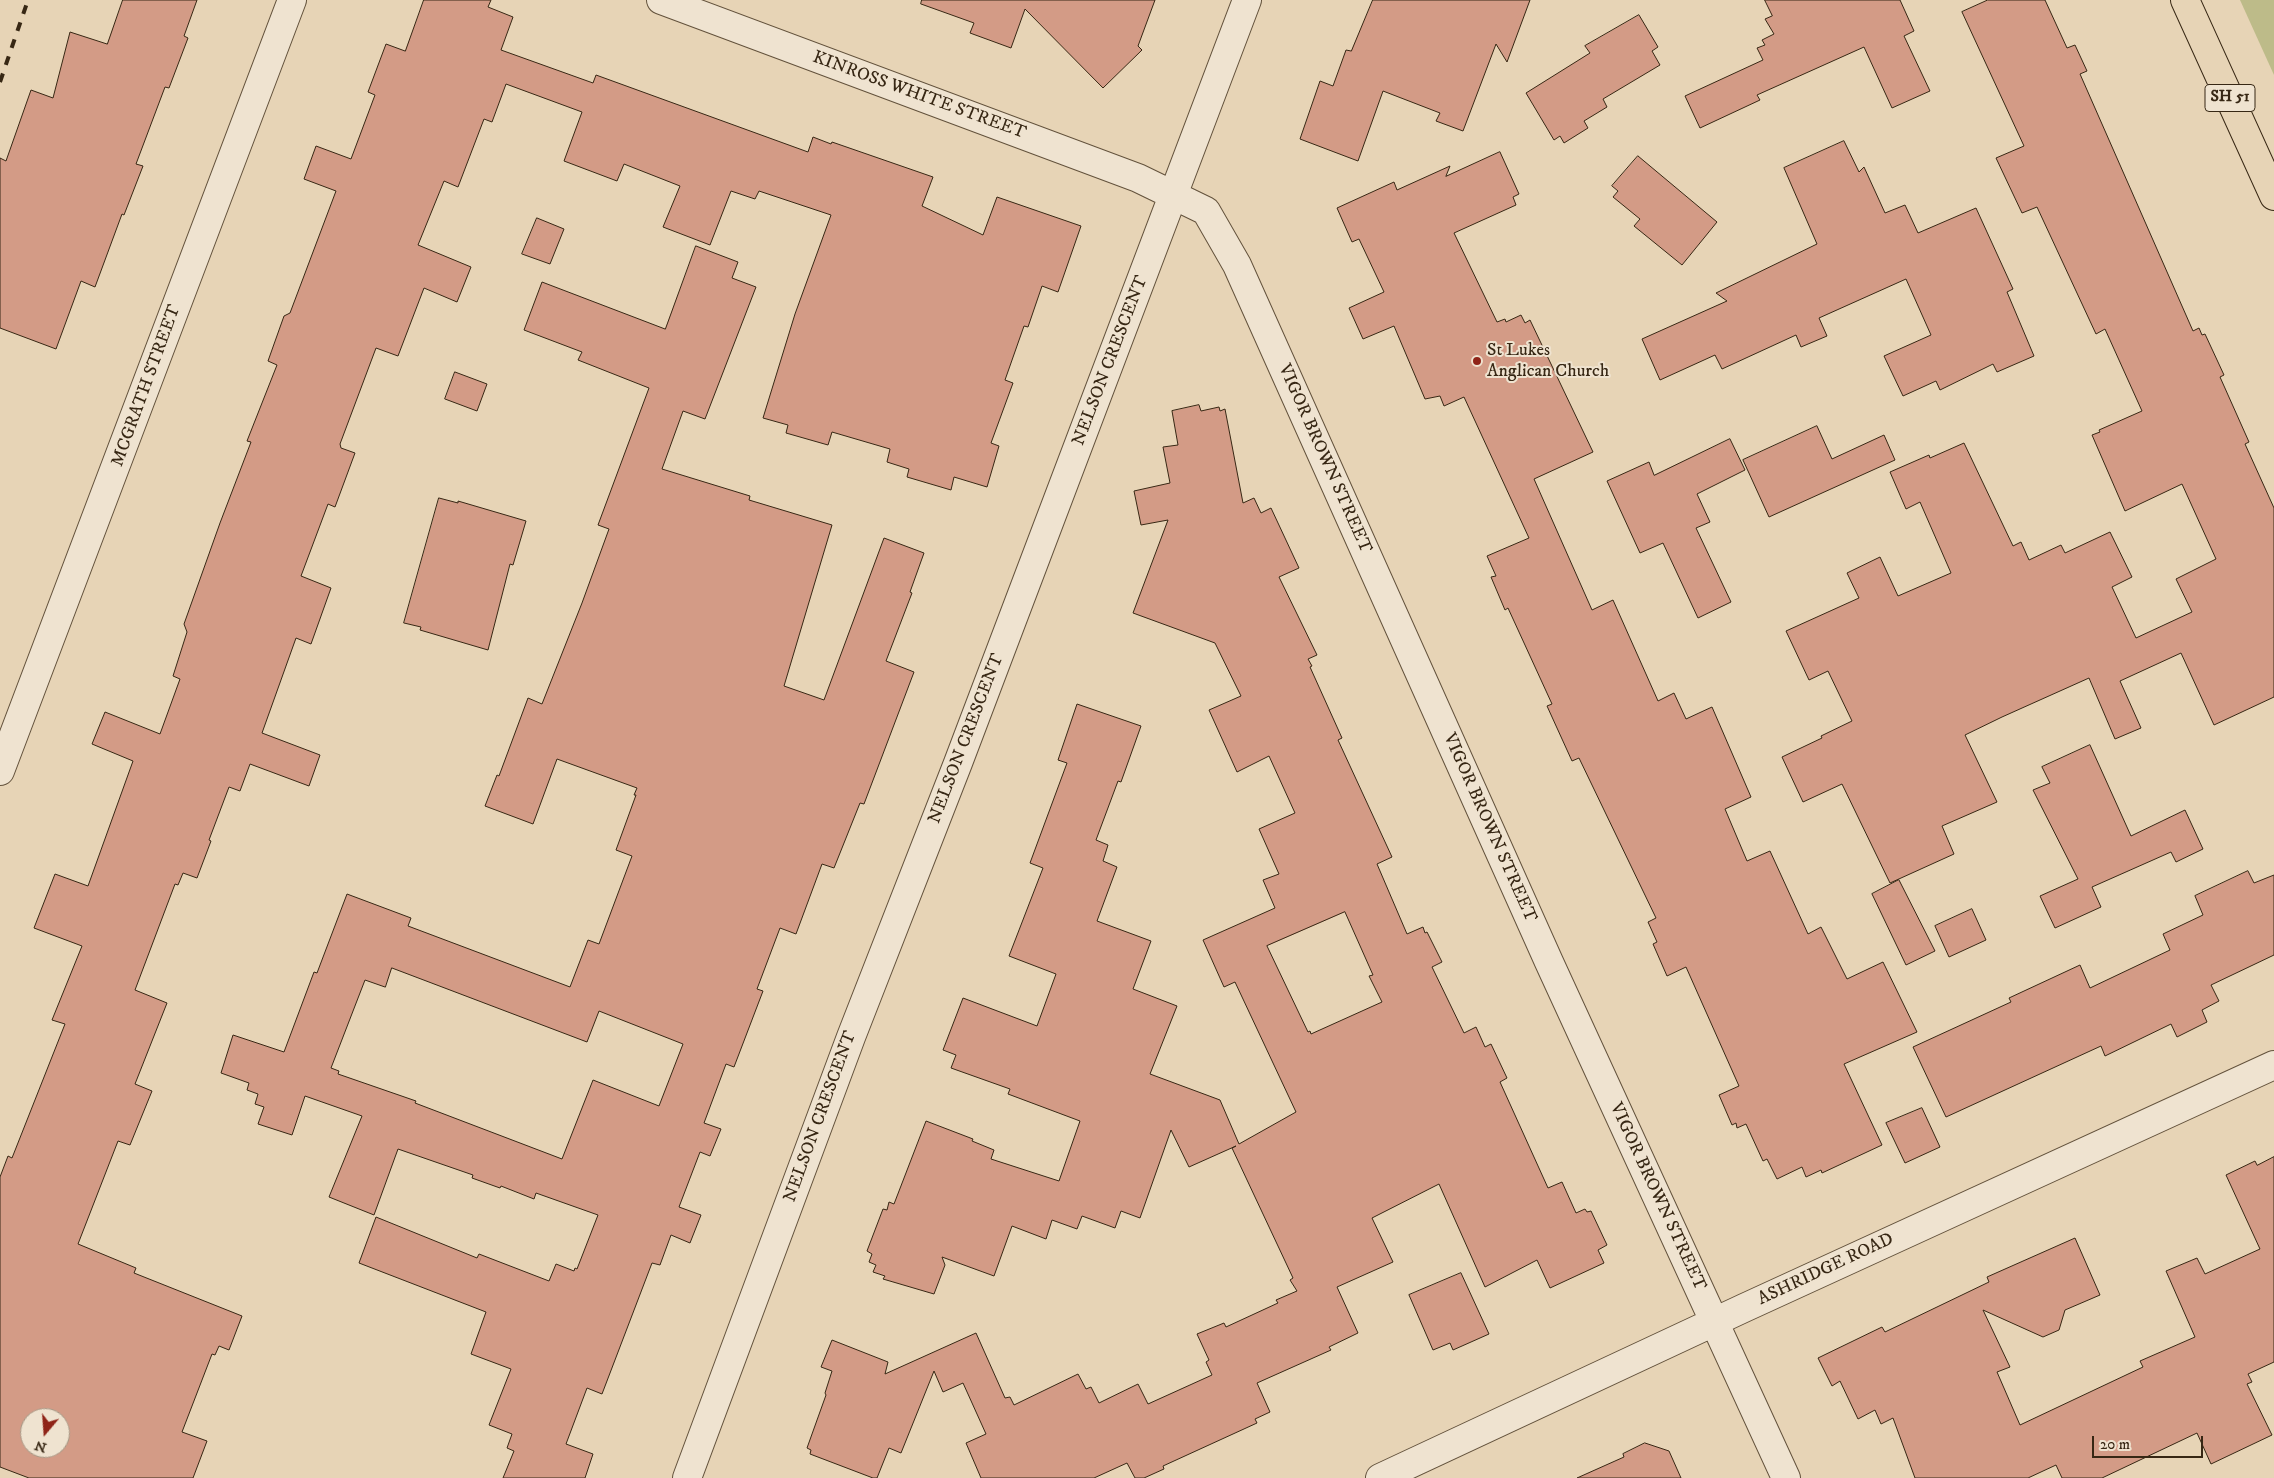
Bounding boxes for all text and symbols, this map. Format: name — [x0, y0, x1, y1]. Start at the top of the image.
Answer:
street label: KINROSS WHITE STREET — [809, 47, 1029, 145]
road number: SH 51 — [2205, 85, 2255, 112]
street label: NELSON CRESCENT — [1069, 273, 1153, 449]
street label: MCGRATH STREET — [108, 302, 186, 470]
place label: St Lukes Anglican Church — [1487, 340, 1609, 382]
marker: St Lukes Anglican Church — [1471, 355, 1483, 367]
street label: VIGOR BROWN STREET — [1273, 361, 1375, 557]
street label: NELSON CRESCENT — [925, 651, 1009, 827]
street label: VIGOR BROWN STREET — [1438, 730, 1540, 926]
street label: NELSON CRESCENT — [780, 1029, 862, 1205]
street label: VIGOR BROWN STREET — [1604, 1100, 1710, 1294]
street label: ASHRIDGE ROAD — [1755, 1229, 1897, 1311]
north arrow — [20, 1408, 70, 1458]
scale bar — [2094, 1426, 2205, 1458]
text: 20 m — [2100, 1435, 2130, 1454]
text: N — [32, 1436, 49, 1457]

